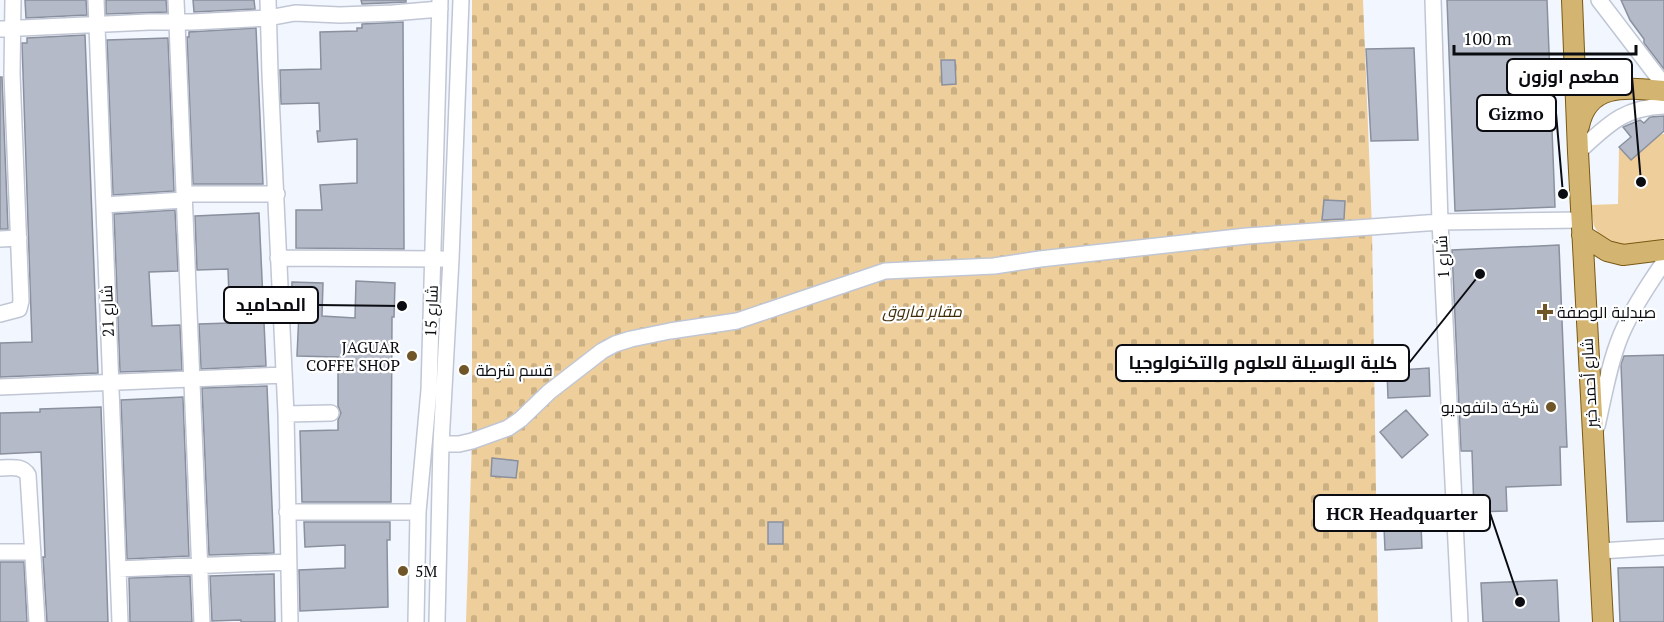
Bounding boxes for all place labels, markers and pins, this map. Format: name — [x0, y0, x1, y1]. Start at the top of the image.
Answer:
callout: مطعم اوزون — [1507, 59, 1632, 95]
callout: Gizmo — [1477, 95, 1556, 131]
callout: المحاميد — [224, 287, 318, 323]
place label: صيدلية الوصفة — [1557, 301, 1656, 323]
marker: صيدلية الوصفة — [1538, 305, 1552, 319]
place label: JAGUAR COFFE SHOP — [306, 336, 401, 376]
callout: كلية الوسيلة للعلوم والتكنولوجيا — [1116, 345, 1409, 381]
marker: JAGUAR COFFE SHOP — [405, 349, 419, 363]
place label: قسم شرطة — [476, 359, 553, 382]
marker: قسم شرطة — [457, 363, 471, 377]
place label: شركة دانفوديو — [1441, 396, 1539, 418]
marker: شركة دانفوديو — [1544, 400, 1558, 414]
callout: HCR Headquarter — [1314, 495, 1490, 531]
place label: 5M — [415, 560, 438, 582]
marker: 5M — [396, 564, 410, 578]

